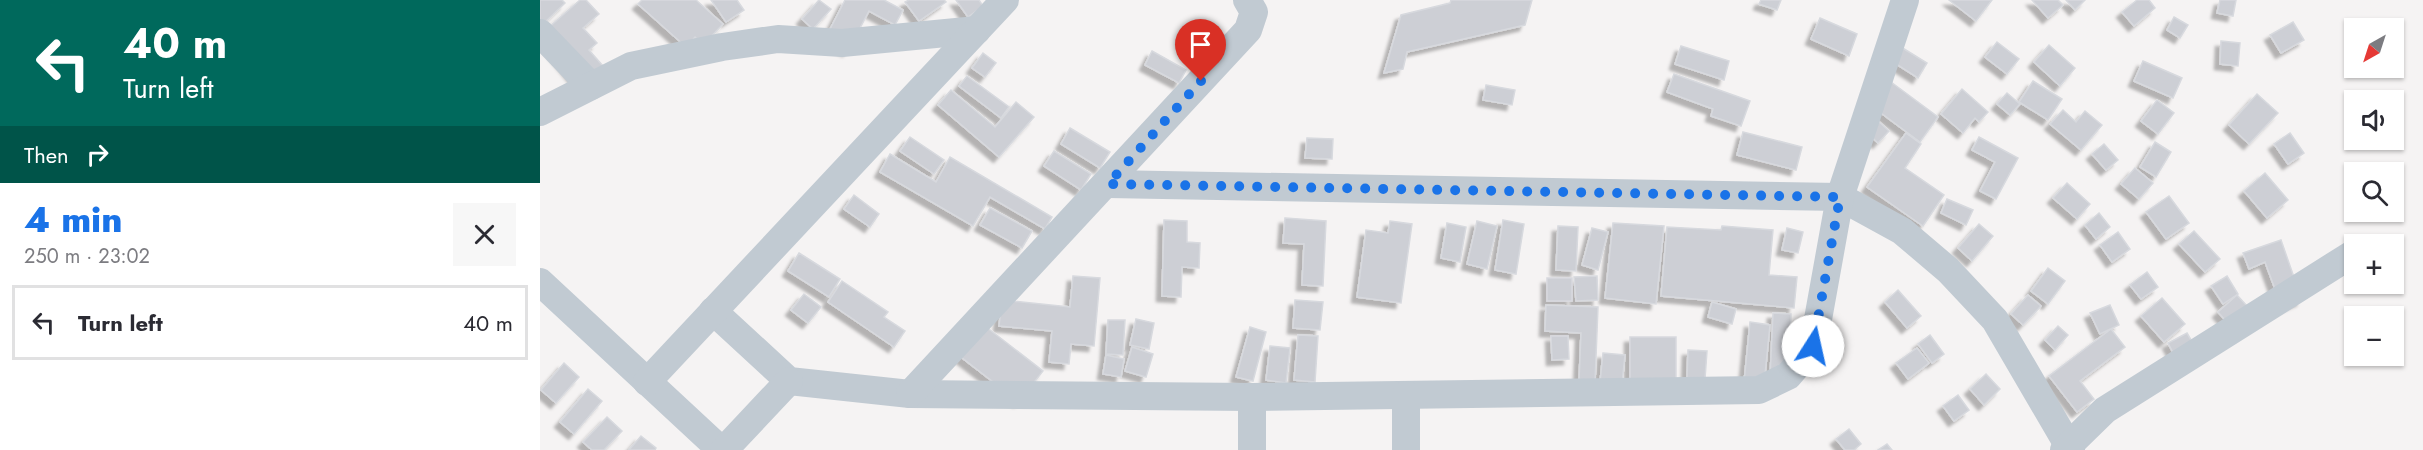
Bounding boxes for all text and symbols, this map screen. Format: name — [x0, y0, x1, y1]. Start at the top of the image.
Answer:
text: 40 m — [123, 13, 227, 74]
north arrow — [2344, 18, 2404, 78]
map controls — [2344, 18, 2404, 366]
pin — [1175, 19, 1226, 81]
icon: left — [24, 24, 102, 102]
icon: arrive — [1184, 28, 1217, 61]
text: Turn left — [123, 69, 213, 108]
button: sound — [2344, 90, 2404, 150]
icon: right — [81, 138, 114, 171]
text: Then — [24, 139, 69, 171]
button: search — [2344, 162, 2404, 222]
text: 4 min — [24, 193, 122, 245]
button: close — [453, 203, 516, 266]
button: + — [2344, 234, 2404, 294]
text: 250 m · 23:02 — [24, 242, 150, 271]
icon: left — [27, 306, 60, 339]
button: − — [2344, 306, 2404, 366]
text: Turn left — [78, 307, 163, 339]
text: 40 m — [463, 307, 513, 339]
position arrow — [1781, 314, 1845, 378]

